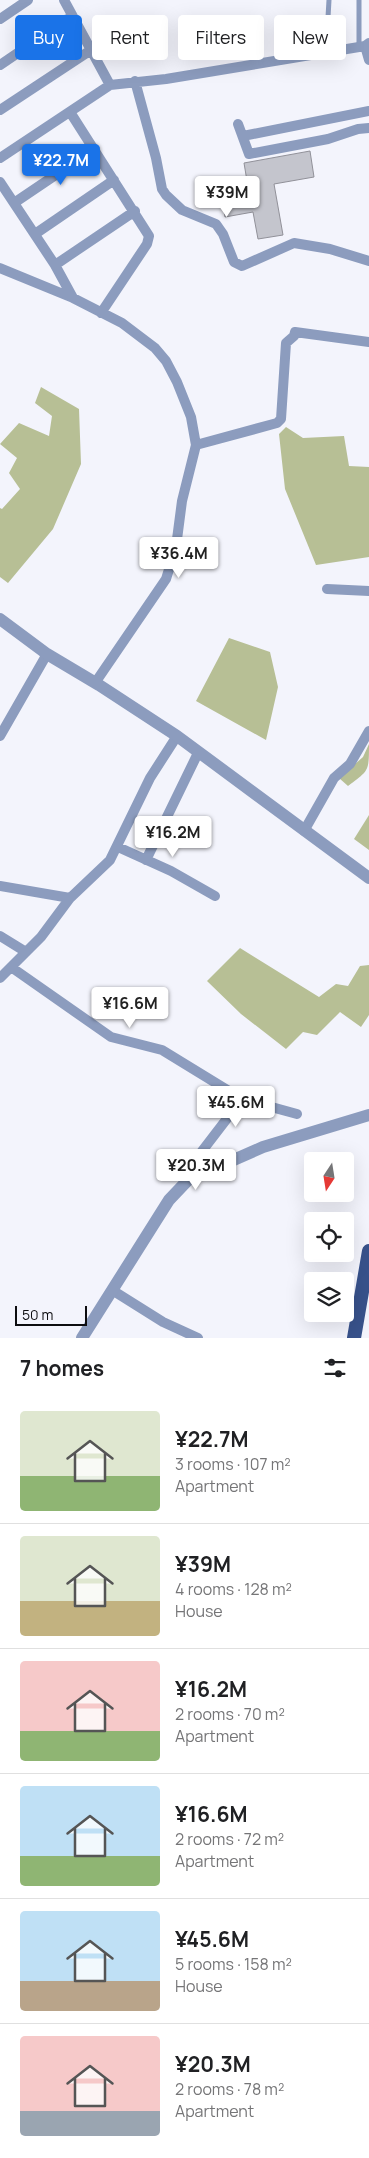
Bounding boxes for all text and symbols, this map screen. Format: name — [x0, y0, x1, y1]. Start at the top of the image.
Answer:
chip: Buy — [15, 15, 82, 60]
chip: Rent — [92, 15, 168, 60]
chip: Filters — [178, 15, 264, 60]
chip: New — [274, 15, 346, 60]
pin: ¥22.7M — [20, 144, 102, 186]
text: ¥22.7M — [33, 149, 89, 171]
pin: ¥39M — [197, 176, 257, 218]
text: ¥39M — [206, 181, 248, 203]
pin: ¥36.4M — [138, 536, 220, 579]
text: ¥36.4M — [150, 542, 208, 564]
pin: ¥16.2M — [132, 816, 214, 858]
text: ¥16.2M — [146, 821, 200, 843]
pin: ¥16.6M — [89, 986, 171, 1029]
text: ¥16.6M — [102, 992, 158, 1014]
pin: ¥45.6M — [195, 1086, 277, 1128]
text: ¥45.6M — [208, 1091, 264, 1113]
pin: ¥20.3M — [155, 1148, 237, 1191]
north arrow — [304, 1152, 354, 1202]
map controls — [304, 1152, 354, 1322]
text: ¥20.3M — [167, 1154, 225, 1176]
button: locate — [304, 1212, 354, 1262]
button: layers — [304, 1272, 354, 1322]
scale bar — [15, 1303, 88, 1326]
text: 50 m — [22, 1305, 53, 1324]
text: 7 homes — [20, 1354, 104, 1382]
icon: filters — [321, 1354, 349, 1382]
text: ¥22.7M — [175, 1425, 248, 1453]
icon: home — [60, 1431, 120, 1491]
text: 3 rooms · 107 m² — [175, 1453, 291, 1475]
text: Apartment — [175, 1475, 254, 1497]
text: ¥39M — [175, 1550, 231, 1578]
icon: home — [60, 1556, 120, 1616]
text: 4 rooms · 128 m² — [175, 1578, 292, 1600]
text: House — [175, 1600, 223, 1622]
text: ¥16.2M — [175, 1675, 247, 1703]
icon: home — [60, 1681, 120, 1741]
text: 2 rooms · 70 m² — [175, 1703, 285, 1725]
text: Apartment — [175, 1725, 254, 1747]
text: ¥16.6M — [175, 1800, 247, 1828]
icon: home — [60, 1806, 120, 1866]
text: 2 rooms · 72 m² — [175, 1828, 284, 1850]
text: Apartment — [175, 1850, 254, 1872]
text: ¥45.6M — [175, 1925, 249, 1953]
icon: home — [60, 1931, 120, 1991]
text: 5 rooms · 158 m² — [175, 1953, 292, 1975]
text: House — [175, 1975, 223, 1997]
text: ¥20.3M — [175, 2050, 251, 2078]
icon: home — [60, 2056, 120, 2116]
text: 2 rooms · 78 m² — [175, 2078, 284, 2100]
text: Apartment — [175, 2100, 254, 2122]

